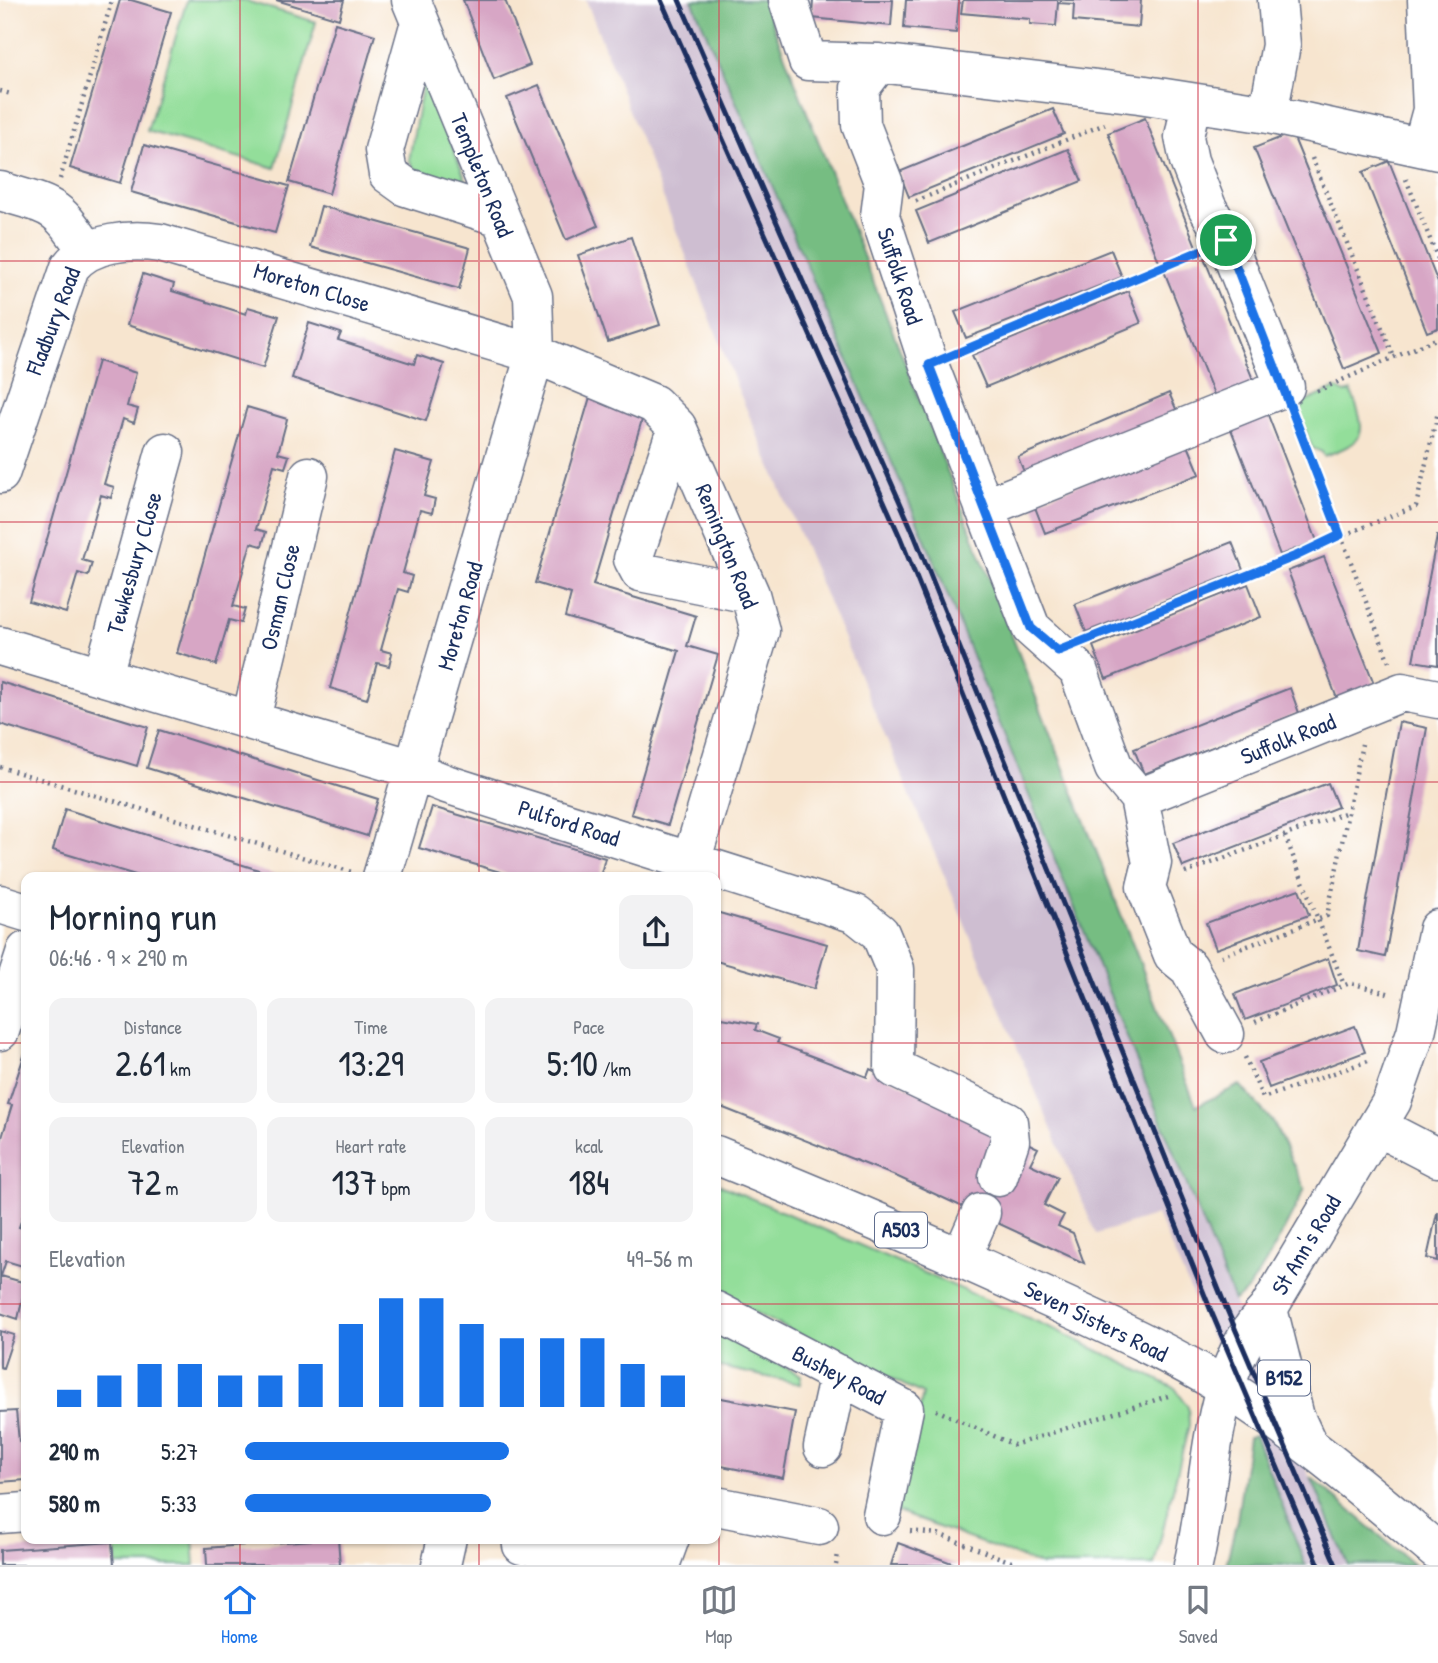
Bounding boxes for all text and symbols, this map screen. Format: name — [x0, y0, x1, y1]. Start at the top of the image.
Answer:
street label: Templeton Road — [444, 108, 521, 241]
pin — [1196, 210, 1256, 270]
icon: arrive — [1207, 221, 1245, 259]
street label: Suffolk Road — [870, 224, 931, 328]
street label: Moreton Close — [250, 254, 374, 319]
street label: Fladbury Road — [17, 263, 87, 380]
street label: Remington Road — [688, 479, 766, 613]
street label: Tewkesbury Close — [98, 488, 169, 638]
street label: Osman Close — [252, 541, 307, 653]
street label: Moreton Road — [429, 558, 490, 674]
street label: Suffolk Road — [1236, 705, 1340, 772]
street label: Pulford Road — [515, 792, 624, 853]
text: Morning run — [49, 890, 217, 942]
button: share — [619, 895, 693, 969]
text: 06:46 · 9 × 290 m — [49, 942, 188, 973]
text: Distance — [124, 1014, 182, 1040]
text: Time — [354, 1014, 388, 1040]
text: Pace — [573, 1014, 605, 1040]
text: 2.61 — [115, 1040, 166, 1087]
text: 13:29 — [338, 1040, 404, 1087]
text: 5:10 — [547, 1040, 598, 1087]
text: km — [166, 1056, 191, 1082]
text: /km — [598, 1056, 631, 1082]
text: Elevation — [121, 1133, 185, 1159]
text: Heart rate — [336, 1133, 406, 1159]
text: kcal — [575, 1133, 603, 1159]
text: 72 — [127, 1159, 161, 1206]
text: 137 — [332, 1159, 377, 1206]
text: 184 — [569, 1159, 610, 1206]
text: m — [161, 1175, 179, 1201]
text: bpm — [377, 1175, 410, 1201]
street label: St Ann's Road — [1264, 1189, 1348, 1300]
road number: A503 — [875, 1212, 927, 1248]
text: Elevation — [49, 1243, 125, 1274]
text: 49–56 m — [626, 1243, 693, 1274]
street label: Seven Sisters Road — [1019, 1272, 1173, 1369]
street label: Bushey Road — [787, 1337, 891, 1412]
road number: B152 — [1258, 1360, 1310, 1396]
text: 290 m — [49, 1436, 99, 1467]
text: 5:27 — [161, 1436, 198, 1467]
text: 580 m — [49, 1488, 100, 1519]
text: 5:33 — [161, 1488, 197, 1519]
tab: Home — [221, 1581, 259, 1649]
tab: Map — [700, 1581, 738, 1649]
tab: Saved — [1179, 1581, 1217, 1649]

